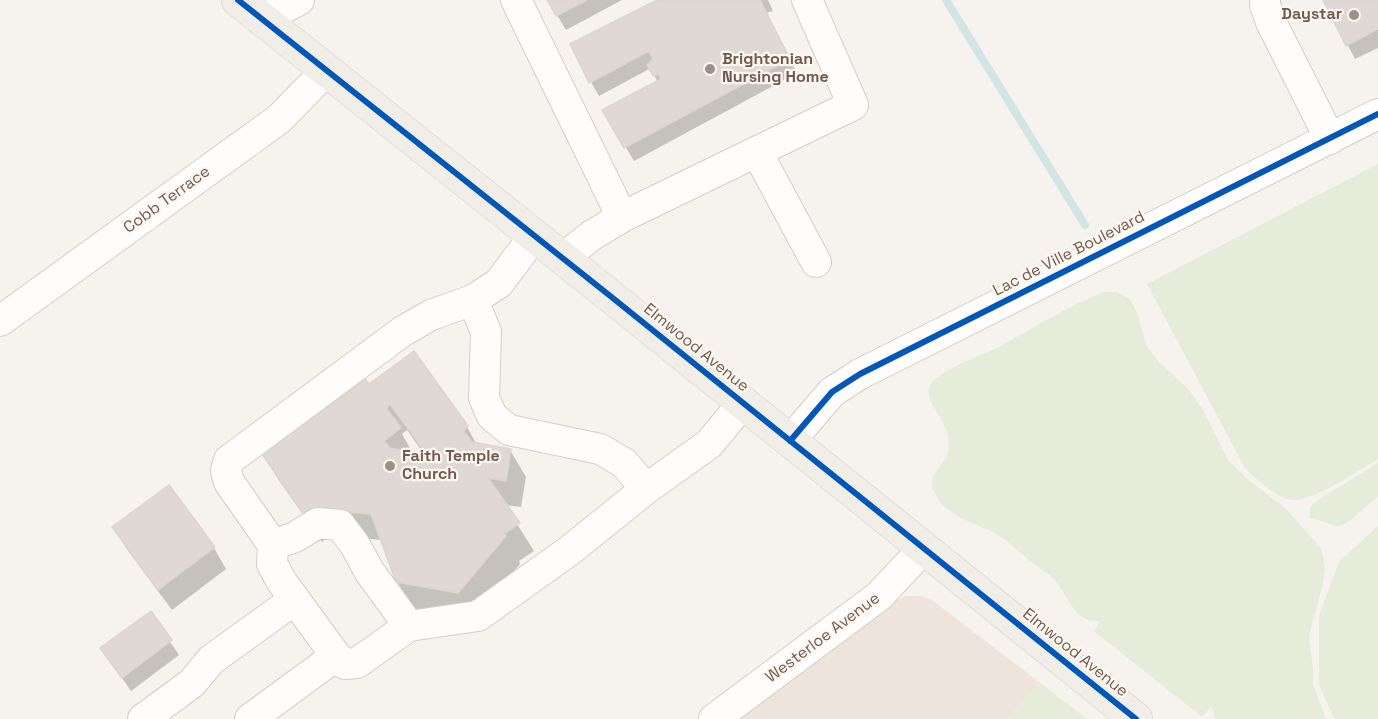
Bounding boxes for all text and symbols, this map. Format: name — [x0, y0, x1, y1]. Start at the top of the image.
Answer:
place label: Daystar — [1281, 5, 1342, 25]
marker: Daystar — [1347, 8, 1361, 22]
place label: Brightonian Nursing Home — [722, 50, 829, 88]
marker: Brightonian Nursing Home — [703, 62, 717, 76]
street label: Cobb Terrace — [120, 162, 214, 238]
street label: Lac de Ville Boulevard — [990, 207, 1148, 301]
street label: Elmwood Avenue — [639, 300, 753, 396]
place label: Faith Temple Church — [402, 447, 500, 485]
marker: Faith Temple Church — [383, 459, 397, 473]
street label: Westerloe Avenue — [762, 589, 884, 687]
street label: Elmwood Avenue — [1018, 605, 1132, 701]

